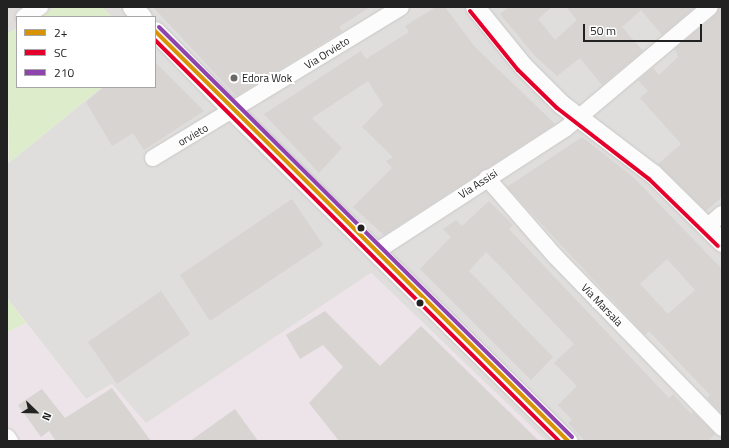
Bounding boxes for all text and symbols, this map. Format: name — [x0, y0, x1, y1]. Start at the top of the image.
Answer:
legend — [16, 16, 156, 88]
scale bar — [585, 16, 704, 42]
text: 50 m — [590, 21, 616, 40]
text: 2+ — [54, 23, 67, 42]
street label: Via Orvieto — [302, 34, 352, 72]
text: SC — [54, 43, 67, 62]
text: 210 — [54, 63, 74, 82]
place label: Edora Wok — [242, 71, 292, 85]
marker: Edora Wok — [229, 73, 239, 83]
street label: orvieto — [176, 121, 210, 149]
street label: Via Assisi — [456, 167, 500, 201]
unlabelled marker — [356, 223, 366, 233]
street label: Via Marsala — [579, 281, 625, 329]
unlabelled marker — [415, 298, 425, 308]
north arrow — [16, 392, 56, 432]
text: N — [38, 410, 56, 423]

